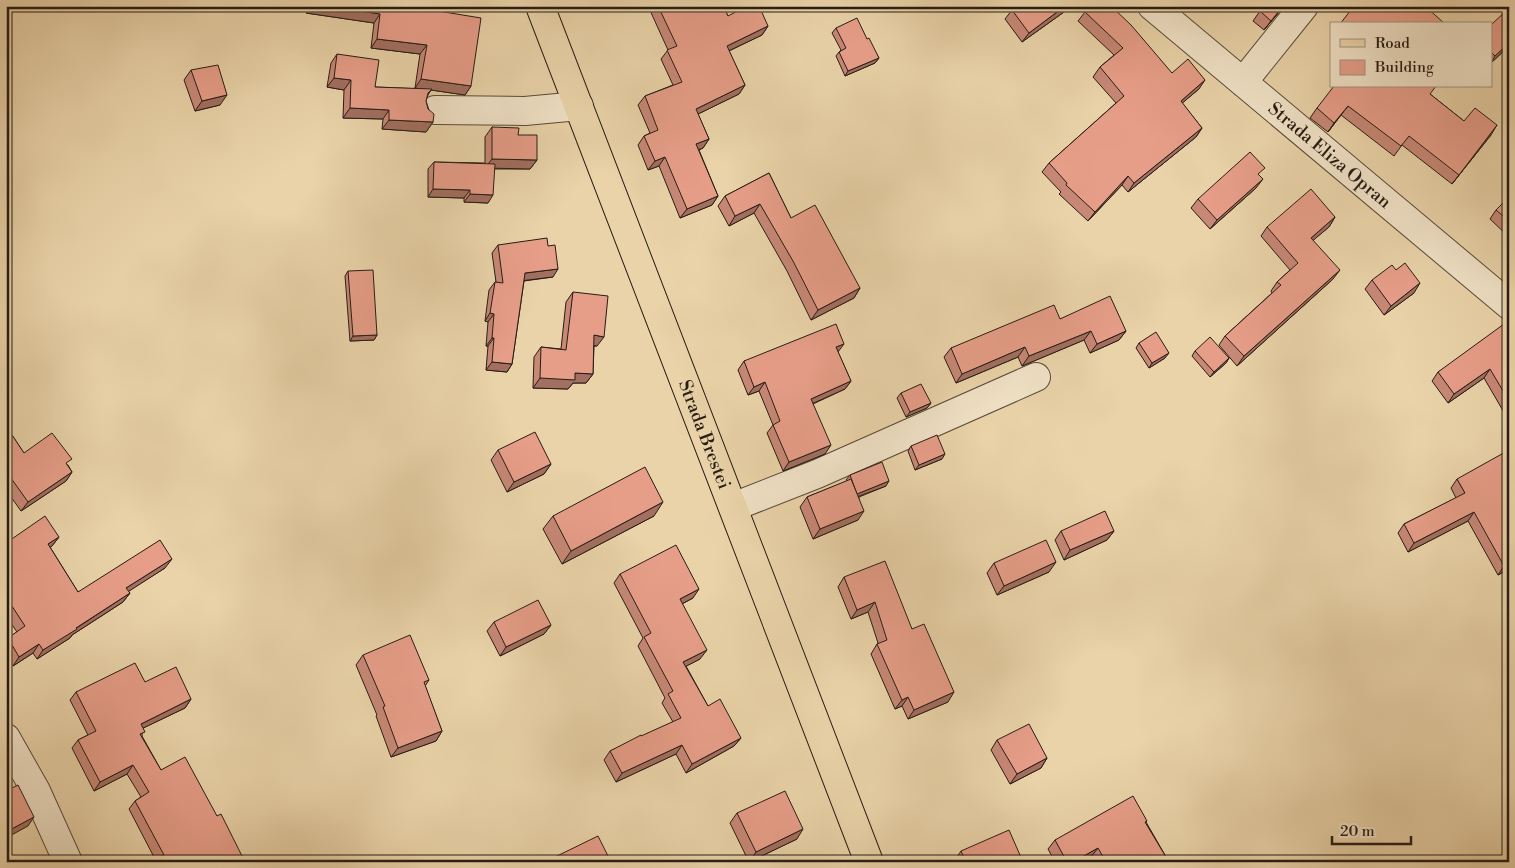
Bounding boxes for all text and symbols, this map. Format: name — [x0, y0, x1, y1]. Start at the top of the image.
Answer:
legend — [1330, 22, 1492, 88]
text: Road — [1375, 34, 1410, 53]
text: Building — [1374, 58, 1434, 77]
street label: Strada Eliza Opran — [1263, 97, 1396, 213]
street label: Strada Brestei — [673, 377, 736, 492]
scale bar — [1332, 813, 1411, 845]
text: 20 m — [1340, 822, 1375, 841]

